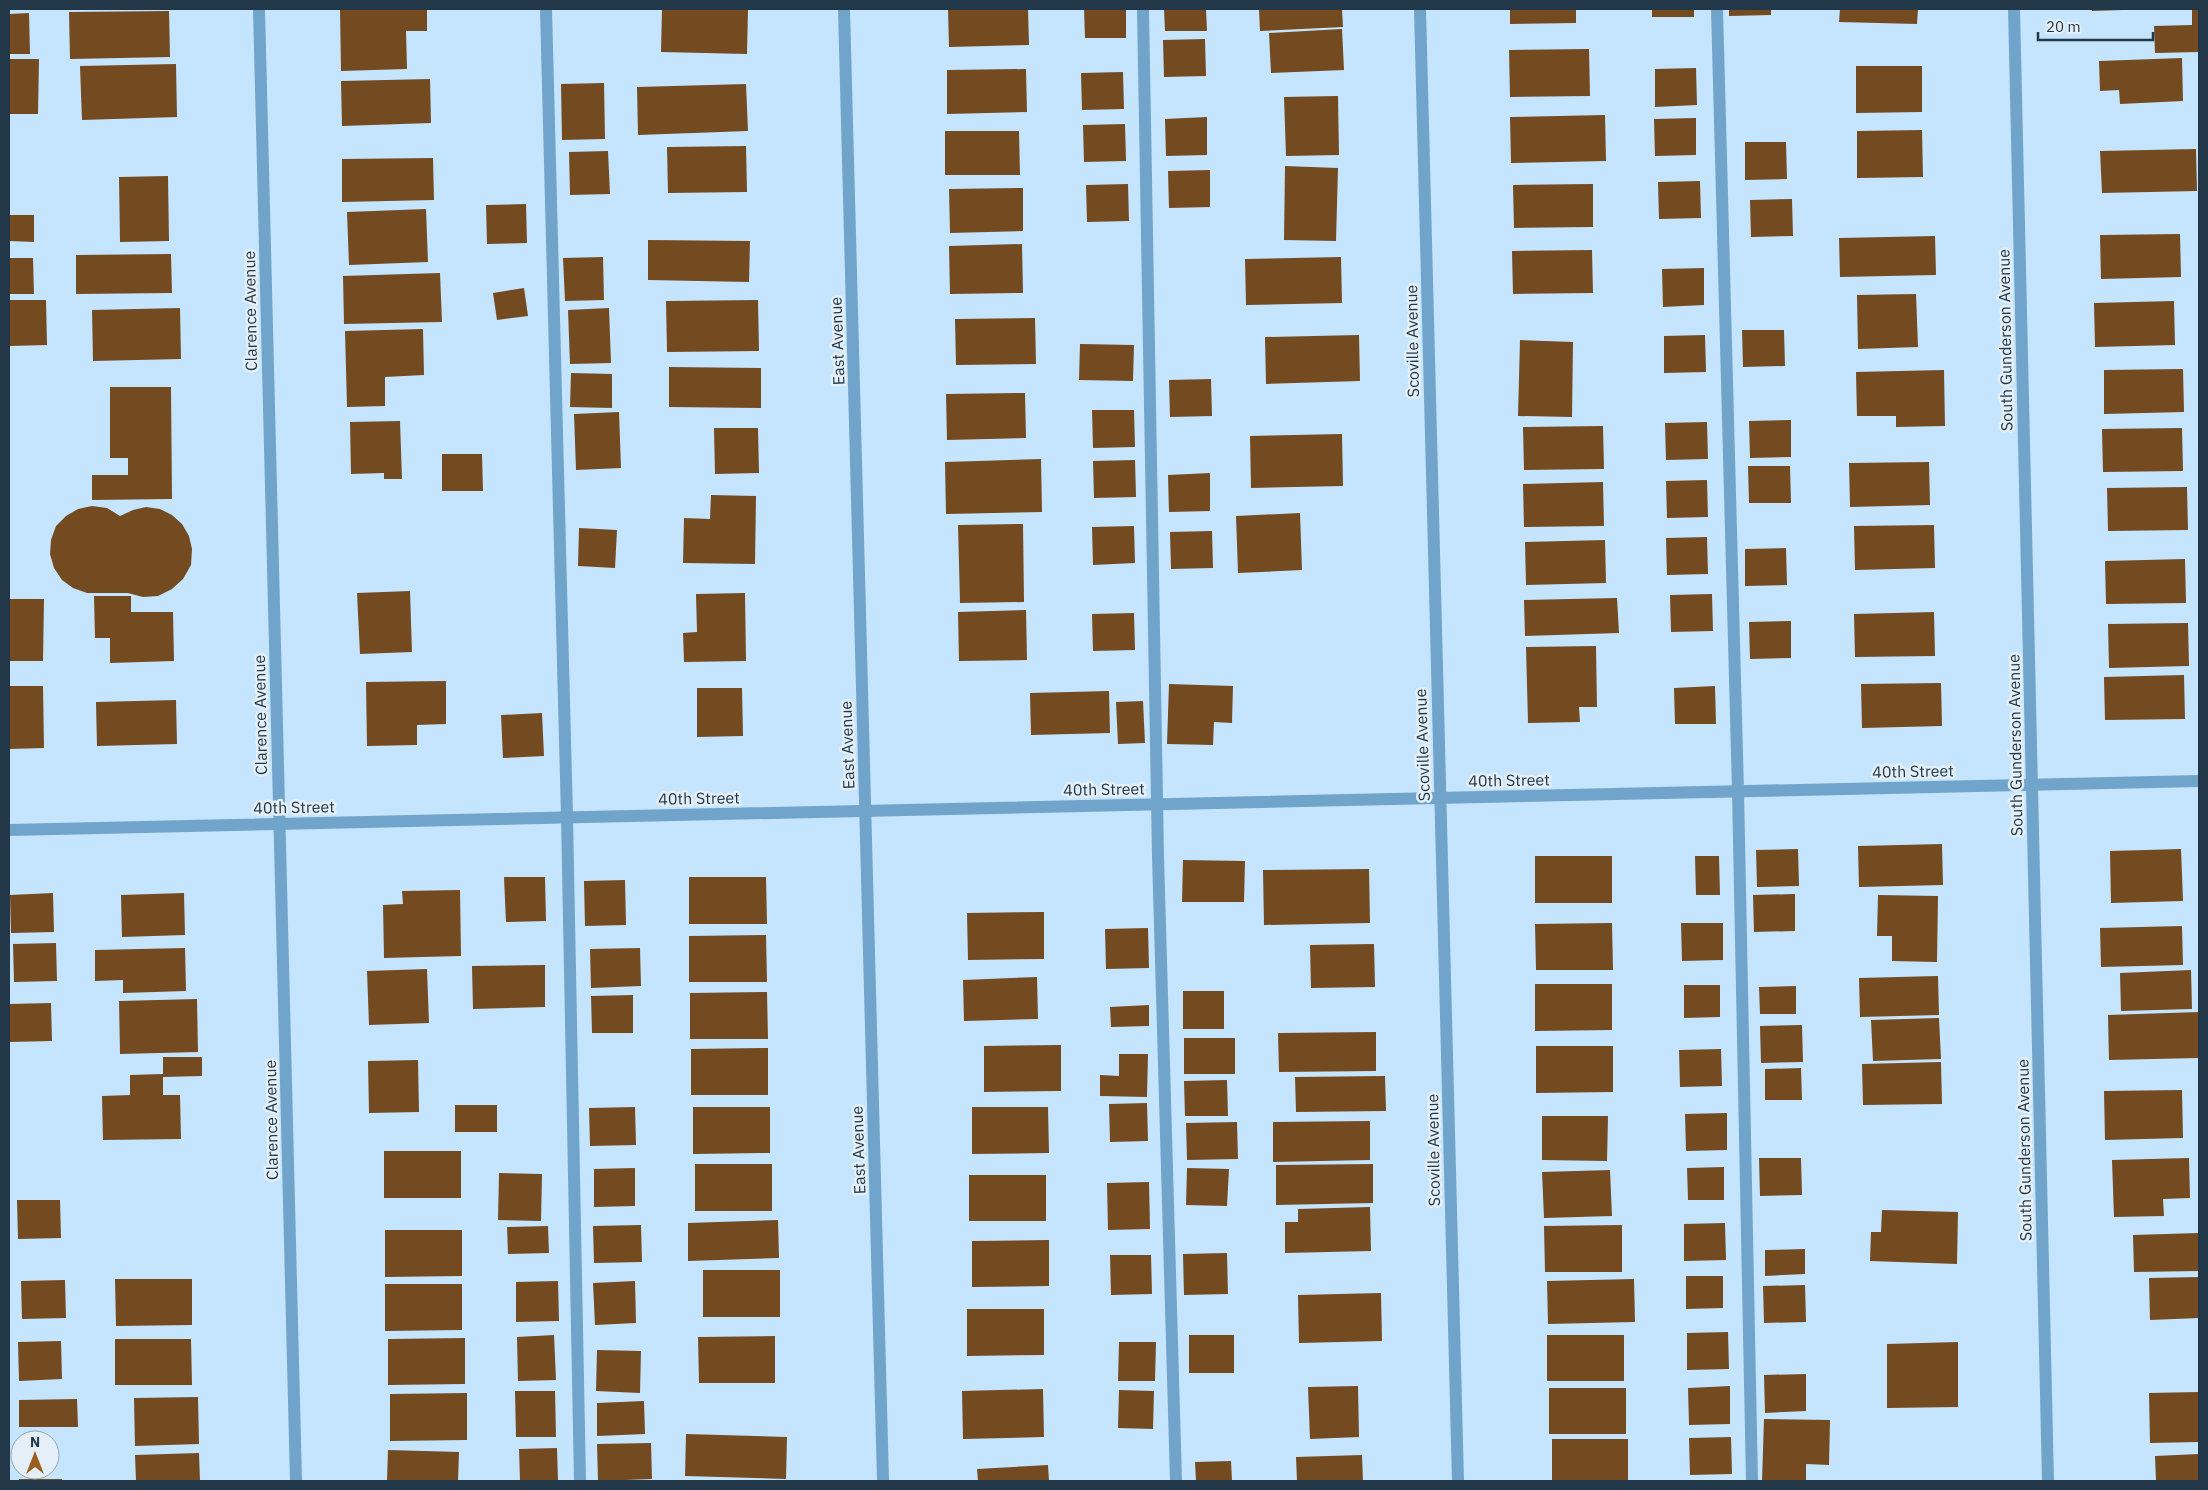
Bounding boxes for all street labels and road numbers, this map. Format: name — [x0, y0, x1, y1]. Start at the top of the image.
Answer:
street label: South Gunderson Avenue — [1993, 249, 2017, 431]
street label: Clarence Avenue — [239, 250, 261, 371]
street label: Scoville Avenue — [1401, 284, 1423, 397]
street label: East Avenue — [825, 296, 849, 386]
street label: Clarence Avenue — [249, 654, 271, 775]
street label: South Gunderson Avenue — [2003, 654, 2027, 836]
street label: Scoville Avenue — [1410, 688, 1434, 802]
street label: East Avenue — [835, 700, 859, 790]
street label: 40th Street — [1872, 760, 1954, 782]
street label: 40th Street — [1468, 769, 1550, 791]
street label: 40th Street — [1063, 778, 1145, 800]
street label: 40th Street — [658, 787, 740, 809]
street label: 40th Street — [253, 796, 335, 818]
street label: Clarence Avenue — [260, 1059, 282, 1180]
street label: South Gunderson Avenue — [2012, 1059, 2036, 1241]
street label: Scoville Avenue — [1422, 1093, 1444, 1206]
street label: East Avenue — [846, 1105, 870, 1195]

